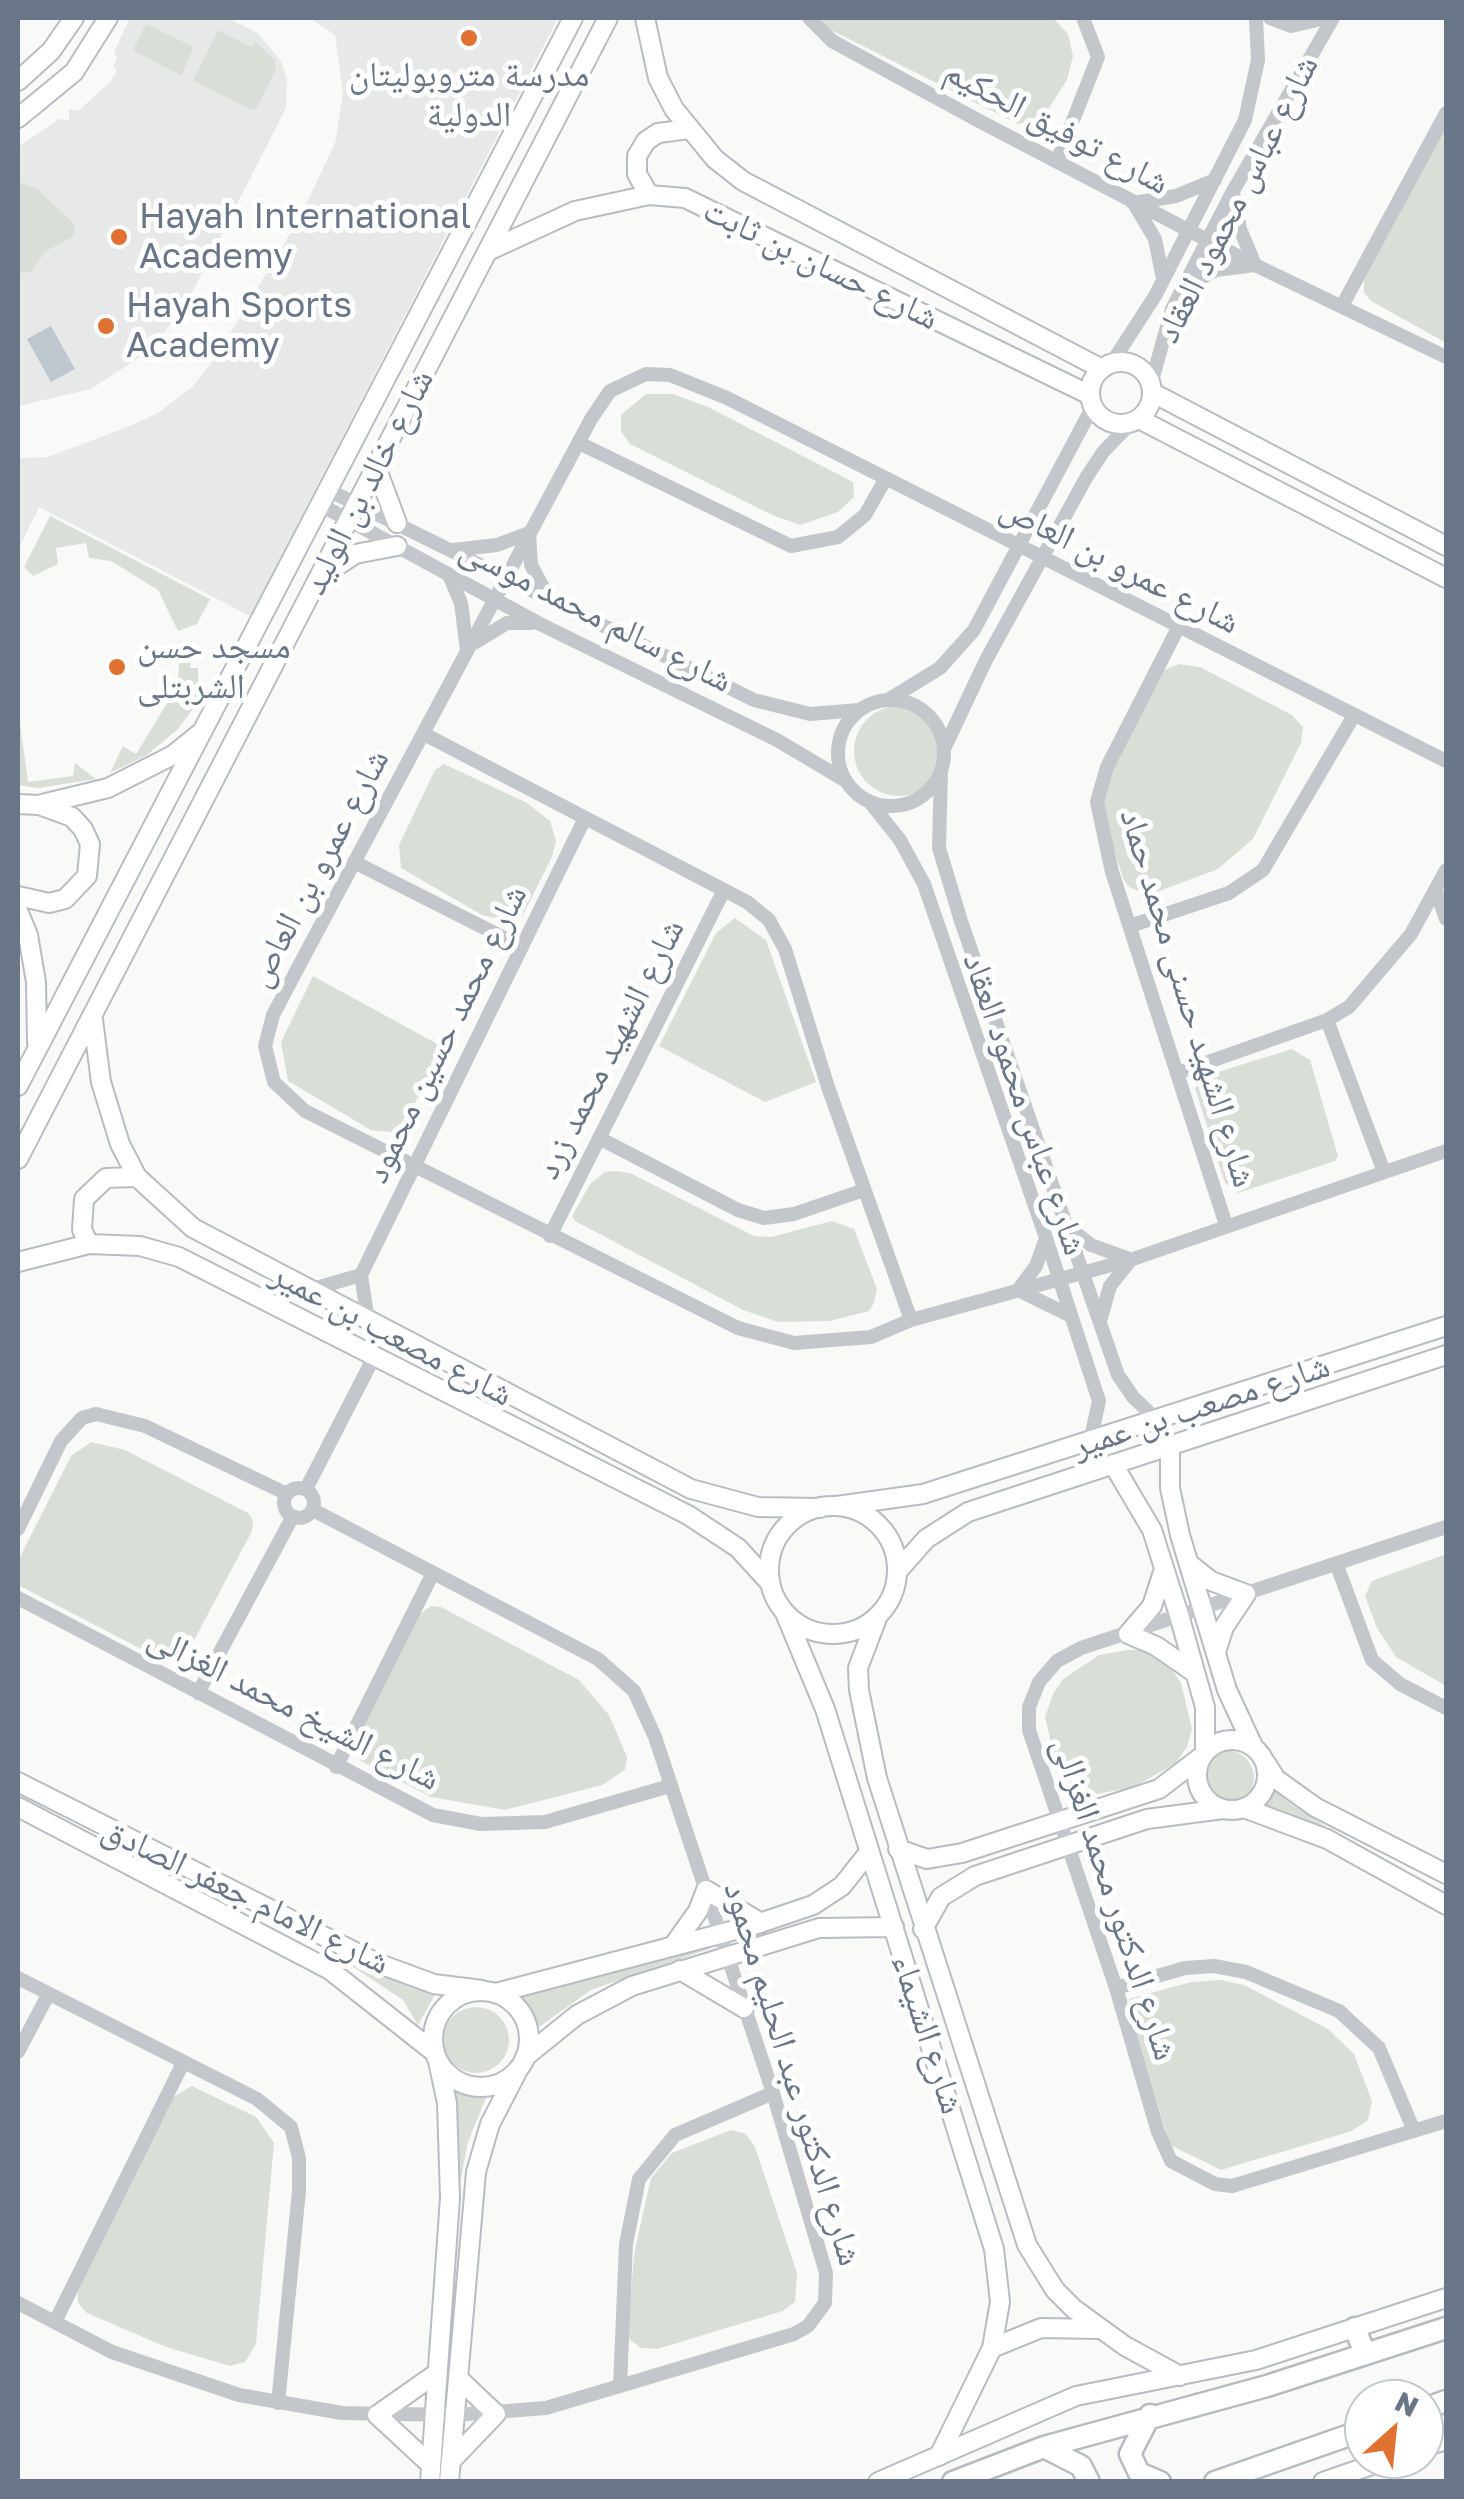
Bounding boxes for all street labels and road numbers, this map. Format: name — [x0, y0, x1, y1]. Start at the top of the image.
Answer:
street label: شارع عباس محمود العقاد — [1146, 48, 1328, 350]
street label: شارع توفيق الحكيم — [937, 50, 1177, 204]
street label: شارع حسان بن ثابت — [696, 189, 946, 339]
street label: شارع خالد بن الوليد — [293, 363, 443, 601]
street label: شارع عمرو بن العاص — [993, 487, 1247, 643]
street label: شارع سالم محمد موسى — [453, 528, 739, 702]
street label: شارع عمرو بن العاص — [238, 742, 398, 994]
street label: شارع الشهيد حسنى محمد حماد — [1110, 804, 1266, 1192]
street label: شارع محمد حسين محمود — [356, 878, 536, 1190]
street label: شارع الشهيد محمد زرد — [526, 912, 694, 1186]
street label: شارع عباس محمود العقاد — [954, 947, 1096, 1261]
street label: شارع مصعب بن عمير — [264, 1253, 520, 1415]
street label: شارع مصعب بن عمير — [1067, 1345, 1335, 1467]
street label: شارع الشيخ محمد الغزالى — [141, 1616, 447, 1800]
street label: شارع الدكتور محمد الغزالى — [1043, 1732, 1187, 2066]
street label: شارع الامام جعفر الصادق — [95, 1808, 397, 1984]
street label: شارع الدكتور عبد الحليم محمود — [715, 1877, 871, 2271]
street label: شارع الشيماء — [882, 1949, 974, 2119]

